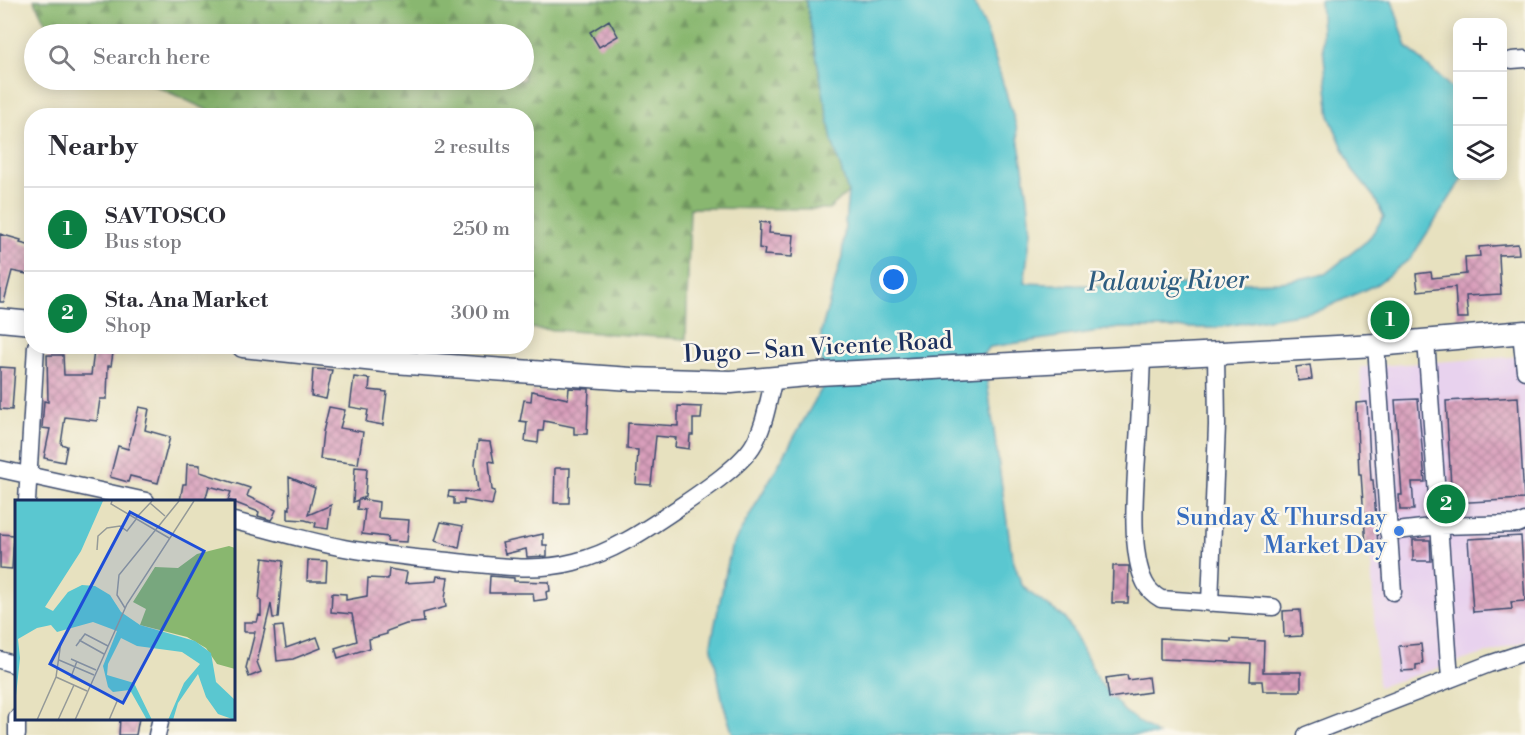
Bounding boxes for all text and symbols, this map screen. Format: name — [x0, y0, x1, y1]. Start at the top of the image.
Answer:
map controls — [1453, 18, 1507, 180]
button: + — [1453, 18, 1507, 72]
search box — [24, 24, 534, 90]
icon: search — [45, 41, 78, 74]
text: Search here — [93, 44, 210, 71]
button: − — [1453, 72, 1507, 126]
button: layers — [1453, 126, 1507, 180]
text: Nearby — [48, 131, 138, 163]
text: 2 results — [434, 135, 510, 160]
text: SAVTOSCO — [105, 203, 226, 230]
text: 1 — [63, 217, 72, 242]
text: 250 m — [453, 217, 510, 242]
text: Bus stop — [105, 230, 182, 255]
water label: Palawig River — [1086, 264, 1250, 298]
your location — [879, 265, 908, 294]
text: Sta. Ana Market — [105, 287, 268, 314]
pin: 1 — [1370, 298, 1410, 342]
text: 2 — [61, 301, 74, 326]
text: 300 m — [451, 301, 510, 326]
text: Shop — [105, 314, 151, 339]
street label: Dugo – San Vicente Road — [683, 326, 954, 370]
pin: 2 — [1426, 482, 1466, 526]
inset map — [15, 500, 236, 720]
place label: Sunday & Thursday Market Day — [1176, 503, 1387, 561]
marker: Sunday & Thursday Market Day — [1392, 524, 1406, 538]

